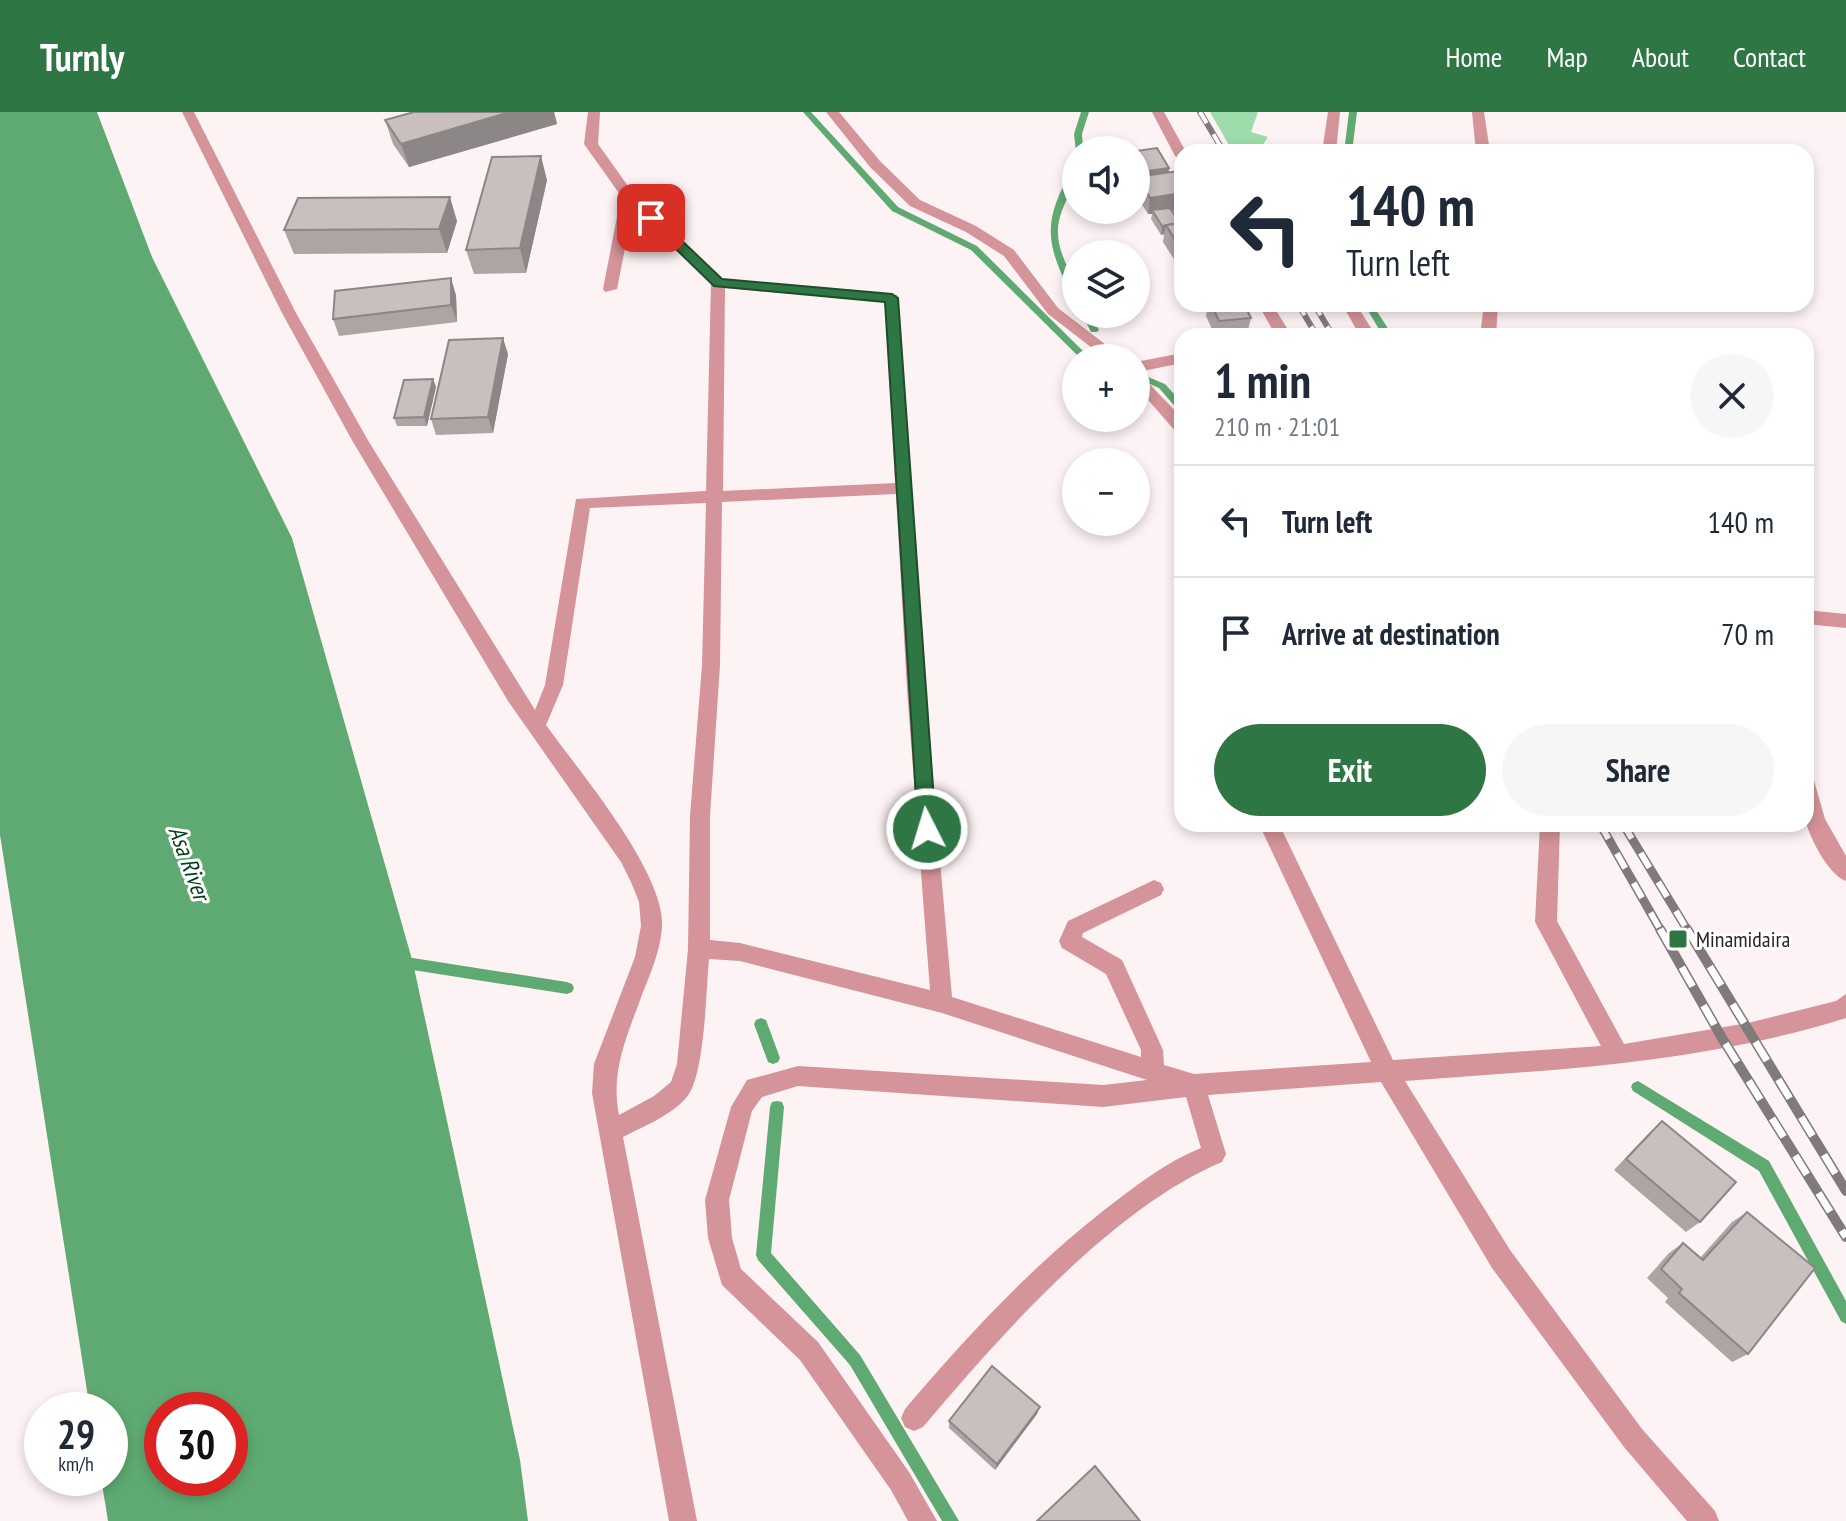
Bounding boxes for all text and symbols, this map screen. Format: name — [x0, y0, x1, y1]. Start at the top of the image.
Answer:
text: Turnly — [40, 32, 124, 81]
text: Home — [1446, 38, 1502, 75]
text: Map — [1546, 38, 1588, 75]
text: About — [1632, 38, 1689, 75]
text: Contact — [1733, 38, 1806, 75]
map controls — [1062, 136, 1150, 536]
button: sound — [1062, 136, 1150, 224]
text: 140 m — [1346, 169, 1475, 241]
icon: left — [1214, 176, 1318, 280]
pin — [617, 184, 685, 252]
icon: arrive — [629, 196, 673, 240]
text: Turn left — [1346, 239, 1450, 286]
button: layers — [1062, 240, 1150, 328]
button: + — [1062, 344, 1150, 432]
text: 1 min — [1214, 349, 1311, 411]
button: close — [1690, 354, 1774, 438]
text: 210 m · 21:01 — [1214, 410, 1340, 443]
button: − — [1062, 448, 1150, 536]
icon: left — [1214, 499, 1258, 543]
text: Turn left — [1282, 502, 1372, 541]
text: 140 m — [1708, 502, 1774, 541]
icon: arrive — [1214, 611, 1258, 655]
text: Arrive at destination — [1282, 614, 1500, 653]
text: 70 m — [1721, 614, 1774, 653]
button: Exit — [1214, 724, 1486, 816]
button: Share — [1502, 724, 1774, 816]
position arrow — [885, 787, 969, 871]
water label: Asa River — [162, 821, 218, 907]
place label: Minamidaira — [1696, 925, 1790, 953]
marker: Minamidaira — [1667, 928, 1689, 950]
speed limit sign: 30 — [144, 1392, 248, 1496]
text: 29 — [57, 1408, 95, 1460]
text: km/h — [58, 1451, 94, 1477]

